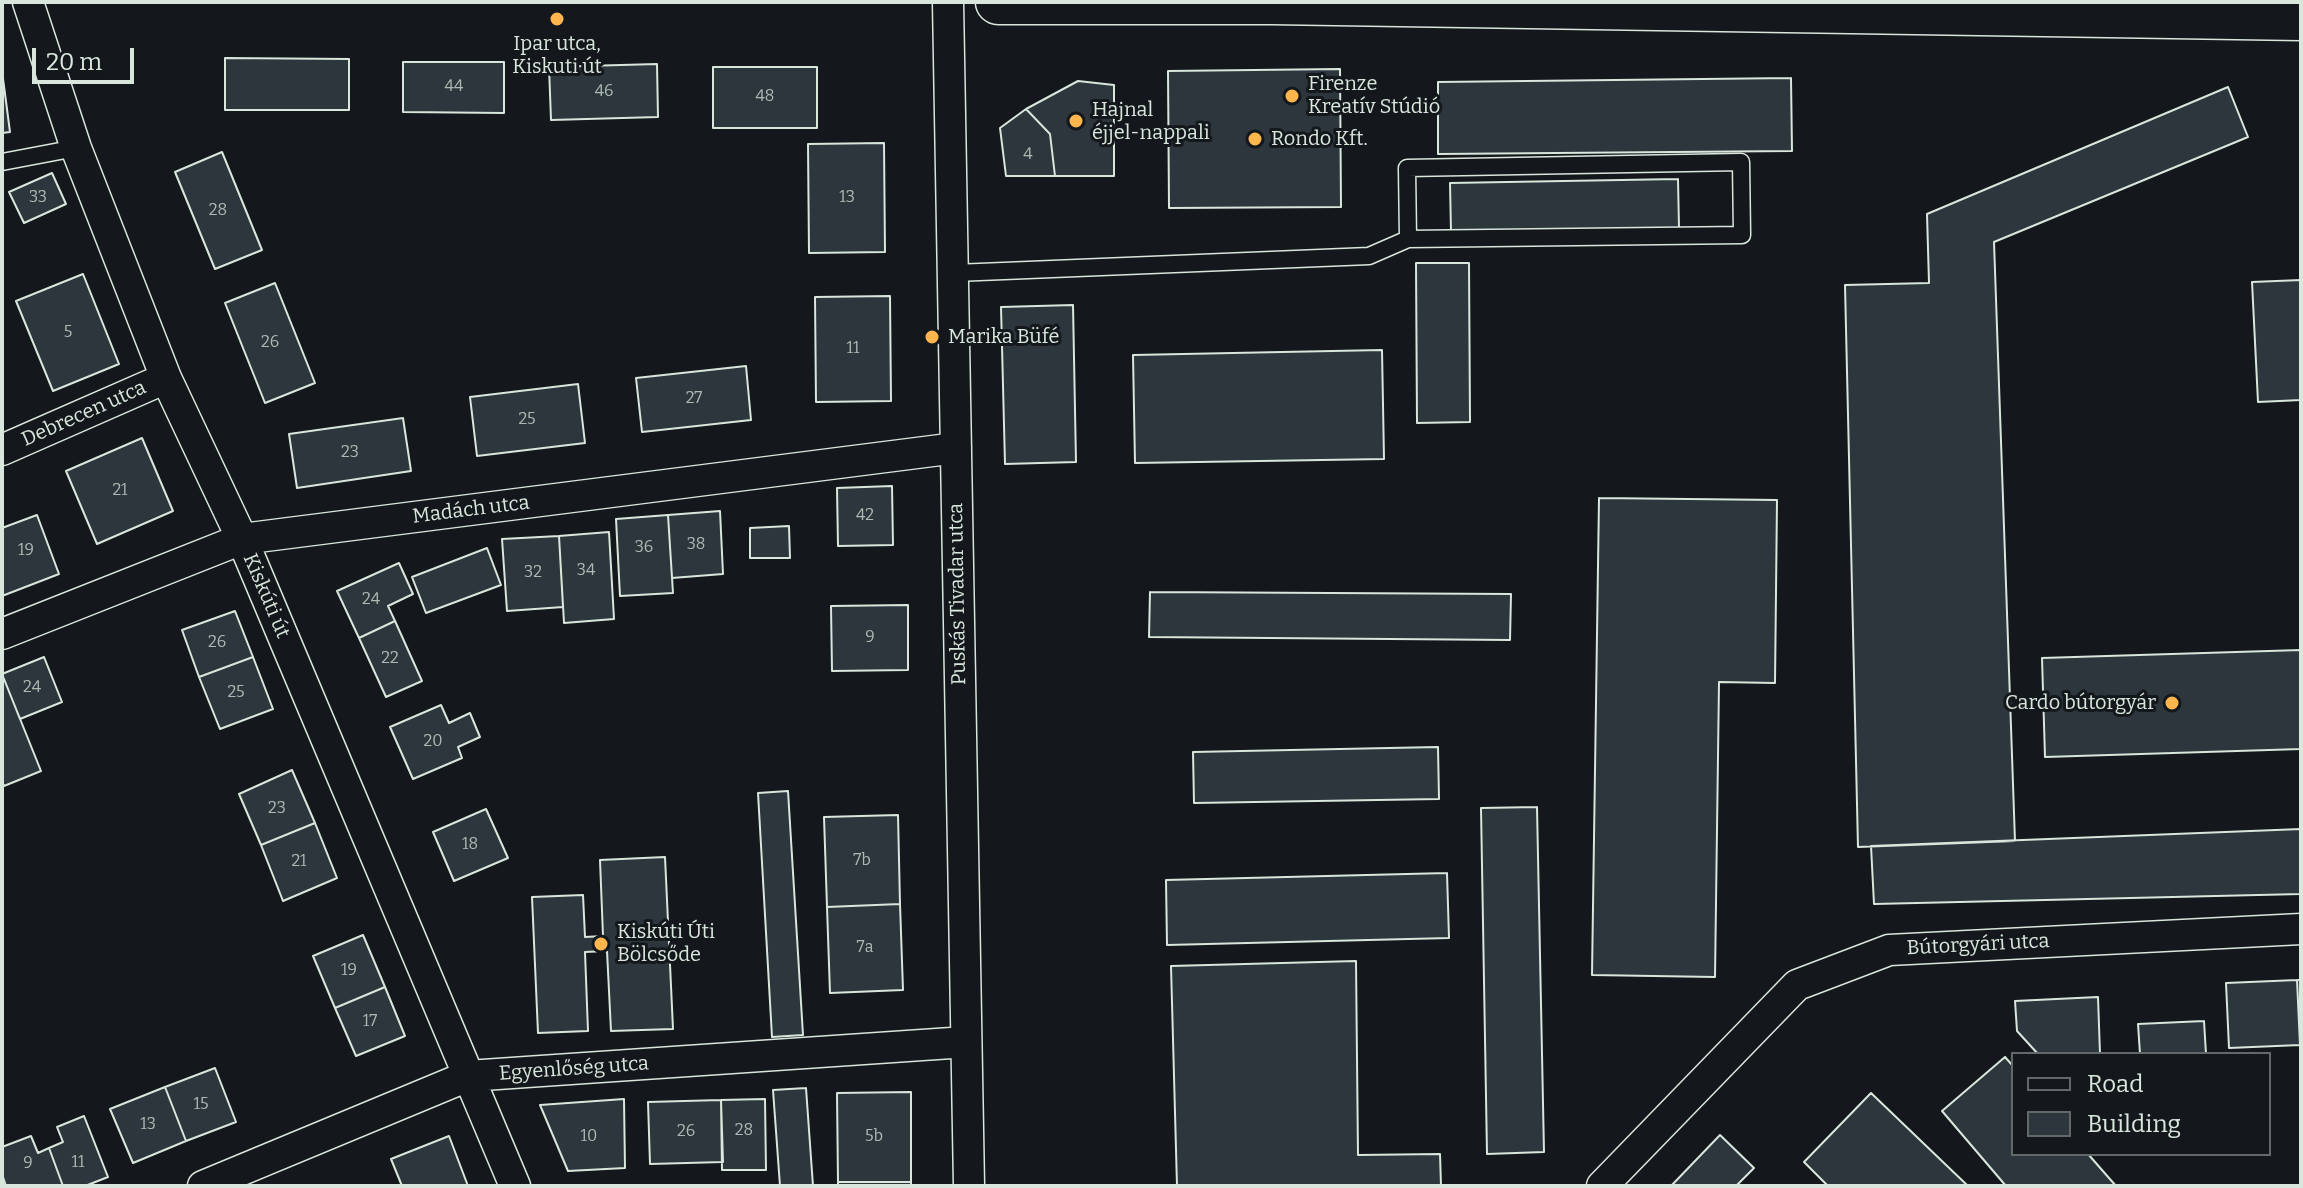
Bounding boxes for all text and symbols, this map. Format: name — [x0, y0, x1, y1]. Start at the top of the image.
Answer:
marker: Ipar utca, Kiskuti út — [548, 10, 566, 28]
scale bar — [36, 32, 138, 82]
place label: Ipar utca, Kiskuti út — [512, 32, 602, 79]
text: 20 m — [46, 48, 102, 76]
place label: Firenze Kreatív Stúdió — [1308, 72, 1440, 119]
house number: 44 — [445, 77, 463, 97]
house number: 46 — [595, 82, 613, 102]
house number: 48 — [756, 87, 774, 107]
marker: Firenze Kreatív Stúdió — [1283, 87, 1301, 105]
place label: Hajnal éjjel-nappali — [1092, 98, 1210, 145]
marker: Hajnal éjjel-nappali — [1067, 112, 1085, 130]
place label: Rondo Kft. — [1271, 127, 1368, 151]
marker: Rondo Kft. — [1246, 130, 1264, 148]
house number: 4 — [1023, 145, 1033, 165]
house number: 33 — [29, 188, 47, 208]
house number: 13 — [839, 188, 855, 208]
house number: 28 — [209, 201, 227, 221]
house number: 5 — [64, 323, 72, 343]
place label: Marika Büfé — [948, 325, 1059, 349]
marker: Marika Büfé — [923, 328, 941, 346]
house number: 26 — [261, 333, 279, 353]
house number: 11 — [847, 339, 859, 359]
street label: Debrecen utca — [18, 376, 150, 452]
house number: 27 — [686, 389, 702, 409]
house number: 25 — [518, 410, 536, 430]
house number: 23 — [341, 443, 359, 463]
house number: 21 — [112, 481, 128, 501]
street label: Madách utca — [411, 491, 531, 529]
street label: Puskás Tivadar utca — [944, 503, 972, 685]
house number: 42 — [856, 506, 874, 526]
house number: 38 — [687, 535, 705, 555]
house number: 36 — [635, 538, 653, 558]
house number: 19 — [18, 541, 34, 561]
street label: Kiskúti út — [237, 550, 295, 642]
house number: 34 — [577, 561, 595, 581]
house number: 32 — [524, 563, 542, 583]
house number: 24 — [362, 590, 380, 610]
house number: 9 — [865, 628, 875, 648]
house number: 26 — [208, 633, 226, 653]
house number: 22 — [381, 649, 399, 669]
house number: 24 — [23, 678, 41, 698]
house number: 25 — [227, 683, 245, 703]
place label: Cardo bútorgyár — [2005, 691, 2156, 715]
marker: Cardo bútorgyár — [2163, 694, 2181, 712]
house number: 20 — [424, 732, 442, 752]
house number: 23 — [268, 799, 286, 819]
house number: 18 — [462, 835, 478, 855]
house number: 7b — [853, 851, 871, 871]
house number: 21 — [291, 852, 307, 872]
place label: Kiskúti Úti Bölcsőde — [617, 920, 715, 967]
street label: Bútorgyári utca — [1906, 929, 2050, 961]
marker: Kiskúti Úti Bölcsőde — [592, 935, 610, 953]
house number: 7a — [857, 938, 873, 958]
house number: 19 — [341, 961, 357, 981]
house number: 17 — [363, 1012, 377, 1032]
street label: Egyenlőség utca — [498, 1052, 650, 1086]
legend — [2011, 1052, 2271, 1156]
text: Road — [2087, 1070, 2143, 1098]
house number: 15 — [193, 1095, 209, 1115]
text: Building — [2087, 1110, 2181, 1138]
house number: 13 — [140, 1115, 156, 1135]
house number: 28 — [735, 1121, 753, 1141]
house number: 26 — [677, 1122, 695, 1142]
house number: 10 — [581, 1127, 597, 1147]
house number: 5b — [865, 1127, 883, 1147]
house number: 11 — [72, 1153, 84, 1173]
house number: 9 — [23, 1154, 33, 1174]

